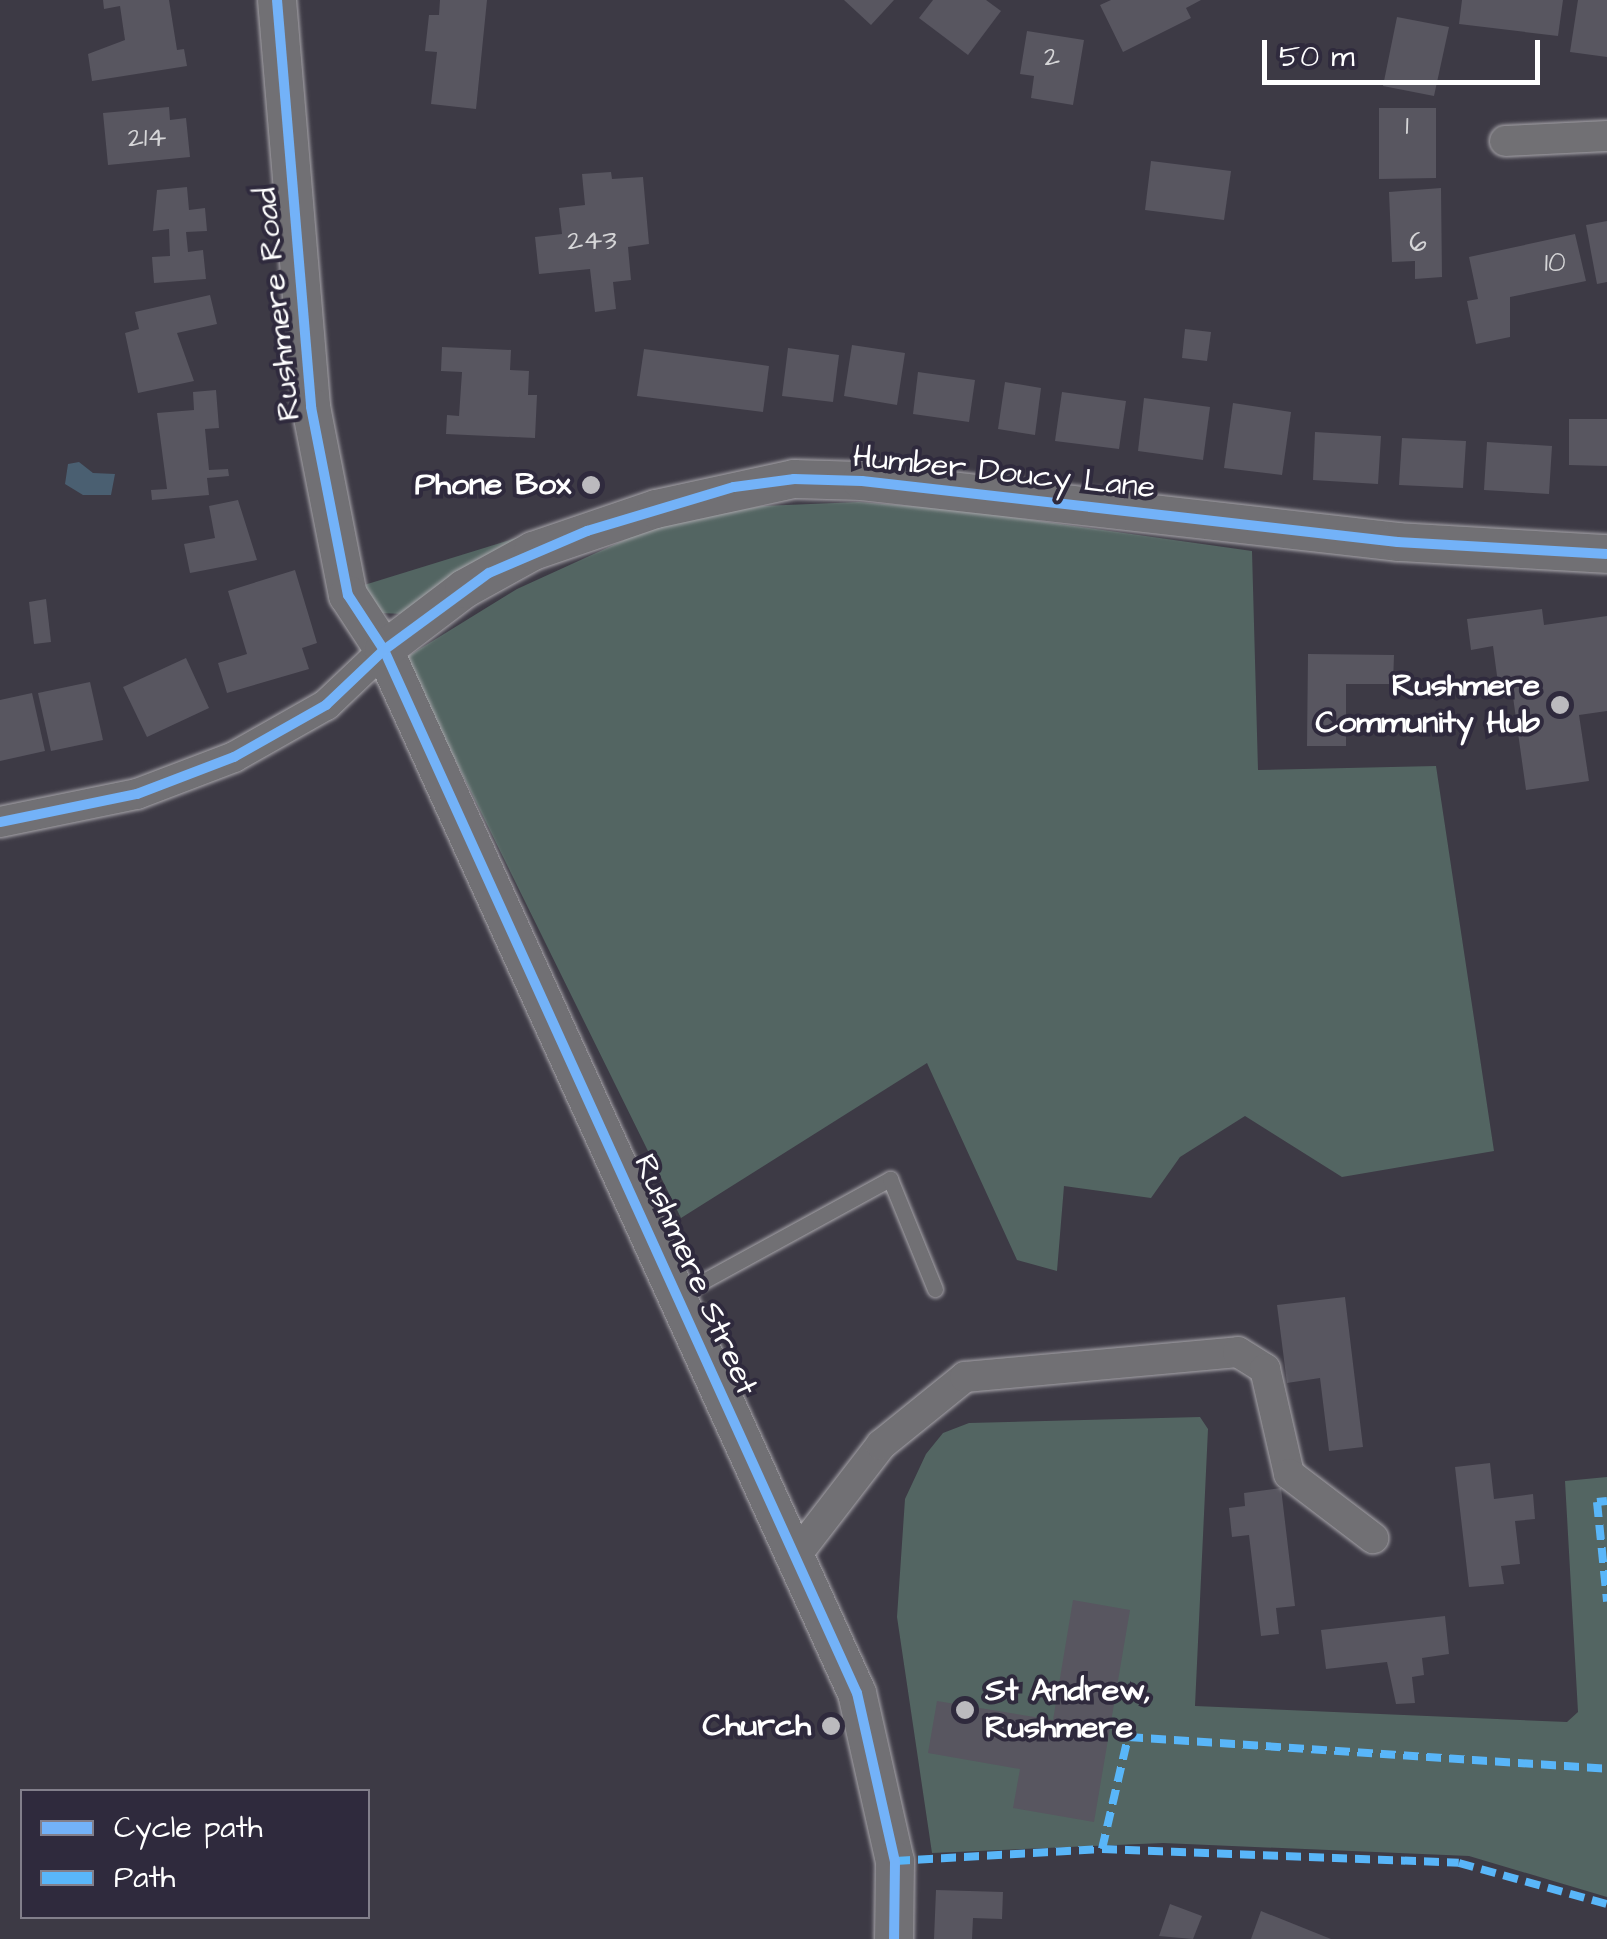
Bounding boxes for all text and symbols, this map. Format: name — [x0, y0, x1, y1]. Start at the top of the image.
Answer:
scale bar — [1267, 20, 1544, 82]
text: 50 m — [1279, 36, 1355, 78]
house number: 2 — [1044, 40, 1060, 74]
house number: 1 — [1405, 109, 1409, 143]
house number: 214 — [128, 121, 166, 155]
street label: Rushmere Road — [247, 185, 309, 423]
house number: 243 — [567, 224, 617, 258]
house number: 6 — [1409, 226, 1427, 260]
house number: 10 — [1544, 246, 1566, 280]
street label: Humber Doucy Lane — [851, 438, 1157, 508]
place label: Phone Box — [415, 466, 571, 504]
marker: Phone Box — [580, 474, 602, 496]
place label: Rushmere Community Hub — [1316, 668, 1540, 743]
marker: Rushmere Community Hub — [1549, 694, 1571, 716]
street label: Rushmere Street — [625, 1149, 765, 1401]
place label: St Andrew, Rushmere — [985, 1673, 1151, 1748]
marker: St Andrew, Rushmere — [954, 1699, 976, 1721]
place label: Church — [702, 1707, 811, 1745]
marker: Church — [820, 1715, 842, 1737]
legend — [20, 1789, 370, 1919]
text: Cycle path — [114, 1807, 263, 1849]
text: Path — [114, 1857, 175, 1899]

